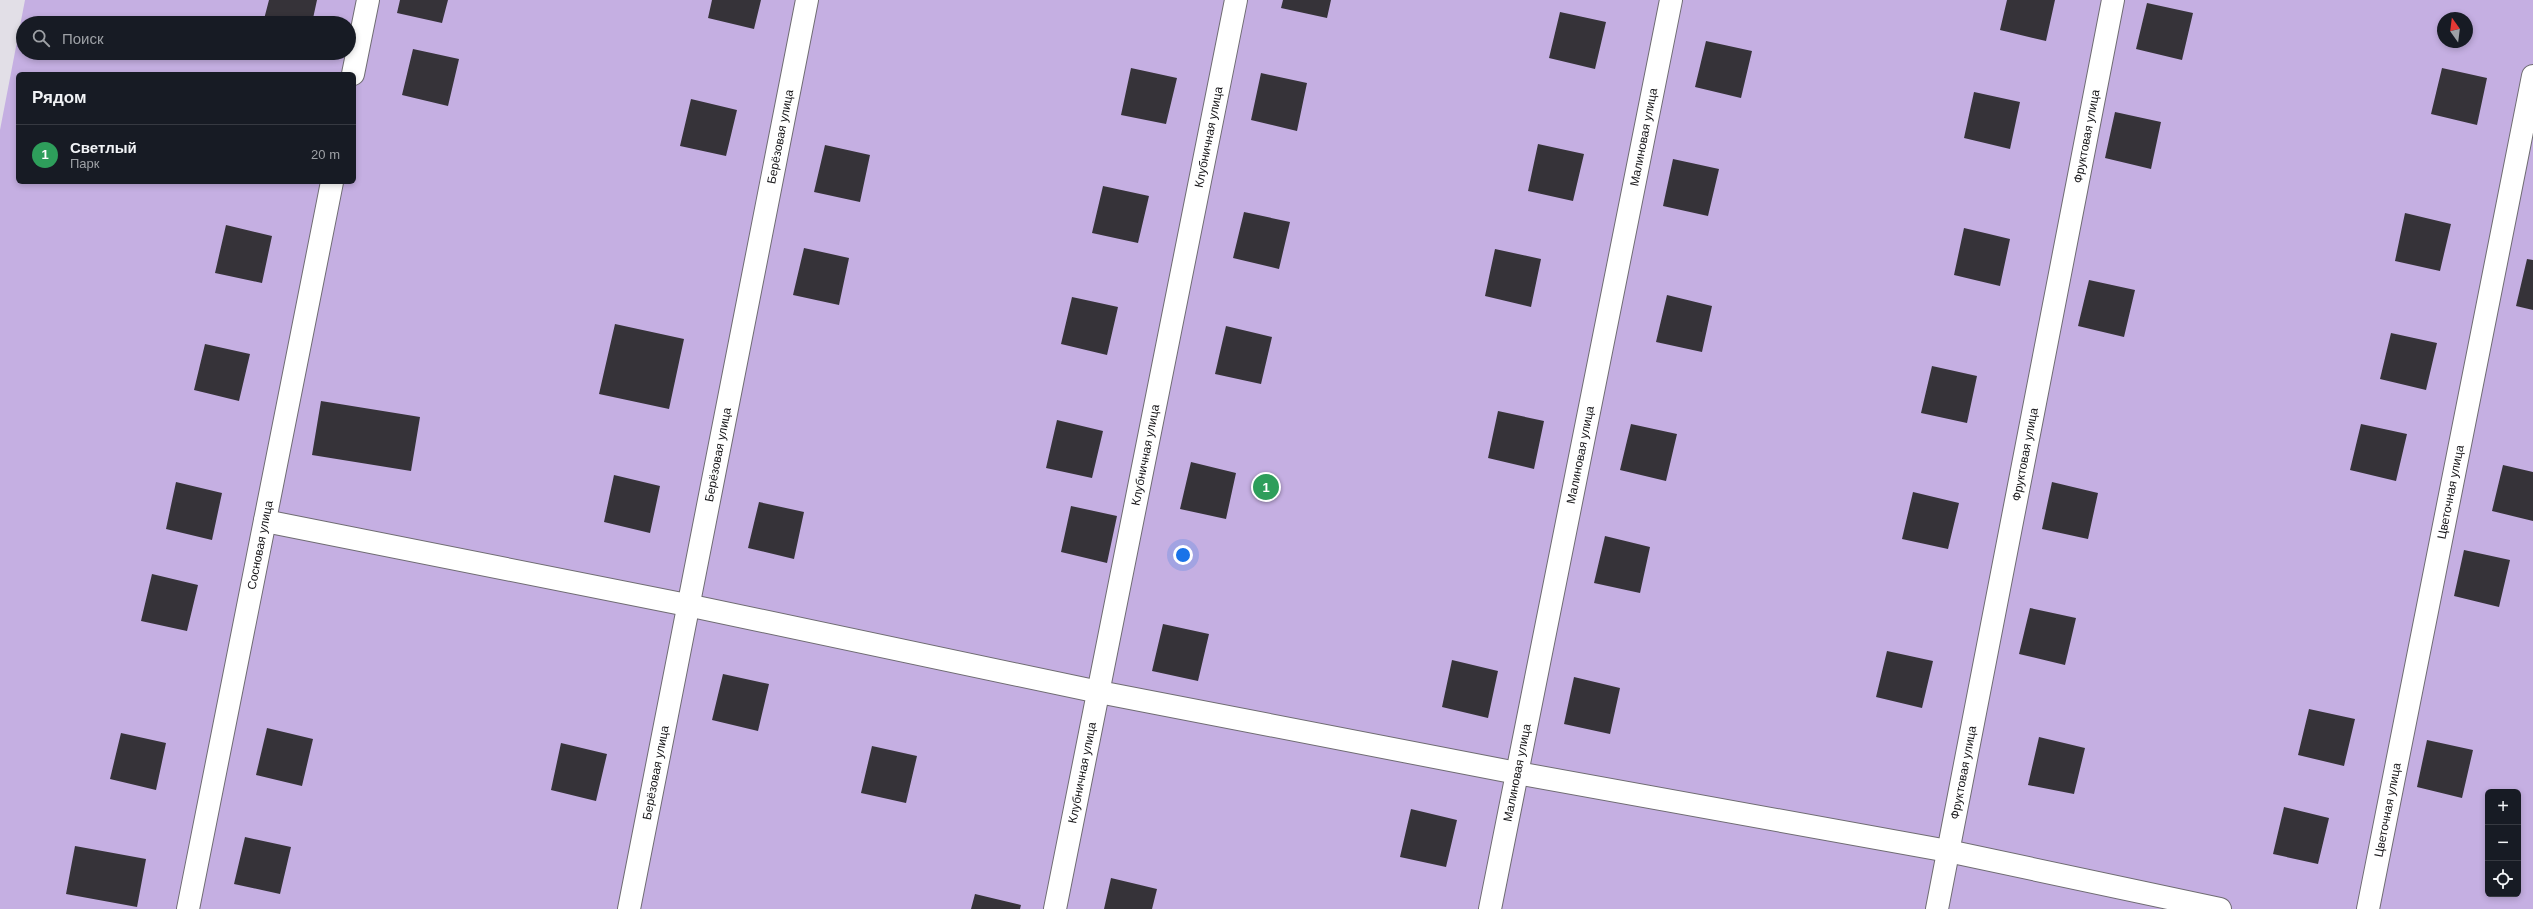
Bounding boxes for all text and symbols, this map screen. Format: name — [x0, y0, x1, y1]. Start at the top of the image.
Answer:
north arrow — [2437, 12, 2473, 48]
search box — [16, 16, 356, 60]
icon: search — [30, 27, 52, 49]
text: Поиск — [62, 30, 104, 47]
street label: Клубничная улица — [1192, 85, 1226, 189]
street label: Малиновая улица — [1627, 87, 1660, 187]
text: Рядом — [32, 88, 87, 107]
street label: Берёзовая улица — [764, 88, 796, 185]
street label: Фруктовая улица — [2071, 88, 2103, 184]
text: Светлый — [70, 139, 137, 156]
text: 1 — [41, 147, 49, 162]
text: 20 m — [311, 147, 340, 162]
text: Парк — [70, 156, 100, 171]
street label: Клубничная улица — [1129, 403, 1162, 507]
street label: Малиновая улица — [1564, 404, 1597, 505]
street label: Берёзовая улица — [702, 406, 734, 503]
street label: Фруктовая улица — [2009, 406, 2041, 502]
street label: Цветочная улица — [2434, 444, 2467, 540]
pin: 1 — [1253, 472, 1279, 502]
street label: Сосновая улица — [244, 499, 276, 591]
your location — [1173, 545, 1193, 565]
street label: Клубничная улица — [1065, 721, 1099, 824]
street label: Малиновая улица — [1501, 722, 1534, 823]
street label: Берёзовая улица — [640, 724, 672, 821]
street label: Фруктовая улица — [1948, 724, 1979, 820]
street label: Цветочная улица — [2371, 761, 2404, 858]
map controls — [2485, 789, 2521, 897]
button: + — [2485, 789, 2521, 825]
button: − — [2485, 825, 2521, 861]
button: locate — [2485, 861, 2521, 897]

